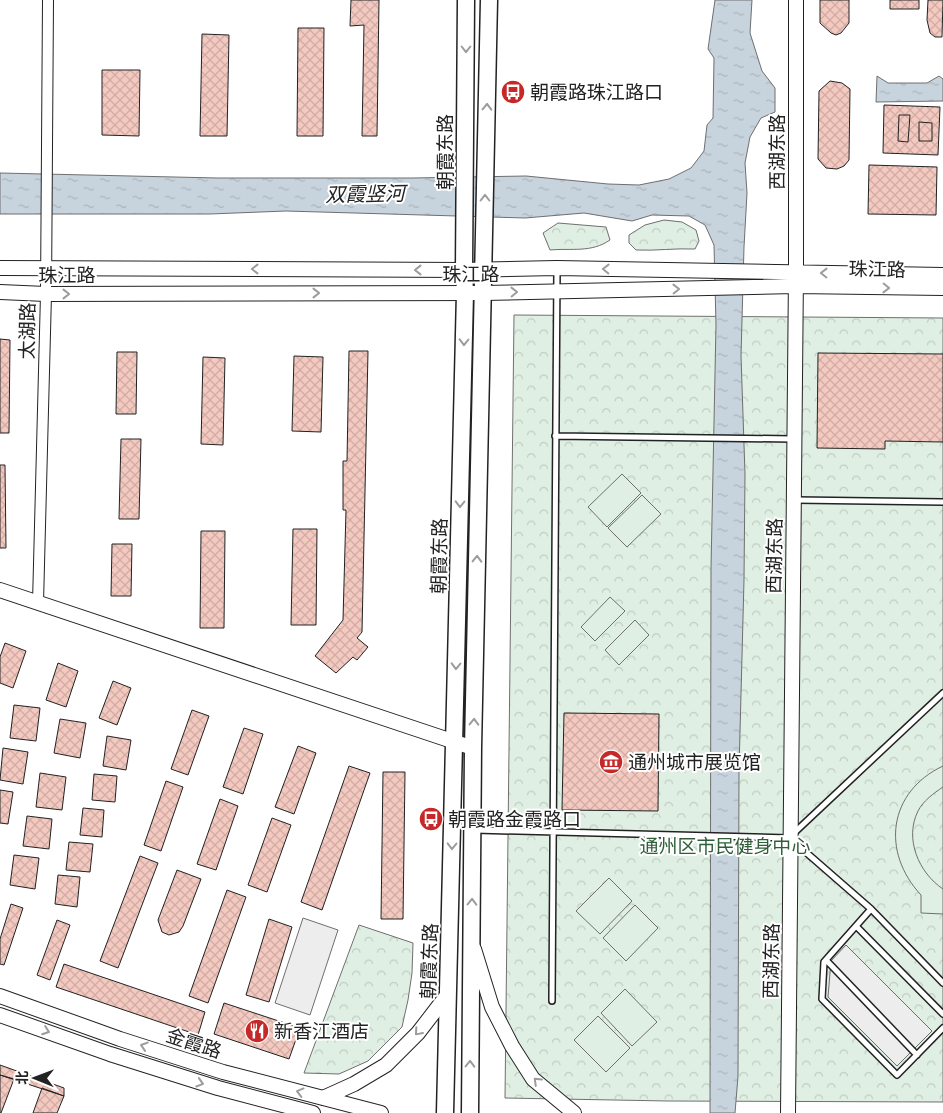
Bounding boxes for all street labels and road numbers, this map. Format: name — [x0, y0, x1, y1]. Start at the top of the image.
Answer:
street label: 朝霞东路 — [432, 114, 459, 190]
street label: 西湖东路 — [764, 114, 791, 190]
street label: 珠江路 — [848, 256, 906, 283]
street label: 珠江路 — [442, 261, 500, 288]
street label: 珠江路 — [38, 262, 96, 289]
street label: 太湖路 — [14, 302, 41, 360]
street label: 朝霞东路 — [425, 518, 454, 594]
street label: 西湖东路 — [760, 518, 789, 594]
street label: 朝霞东路 — [415, 923, 444, 999]
street label: 西湖东路 — [757, 923, 786, 999]
street label: 金霞路 — [163, 1022, 225, 1065]

